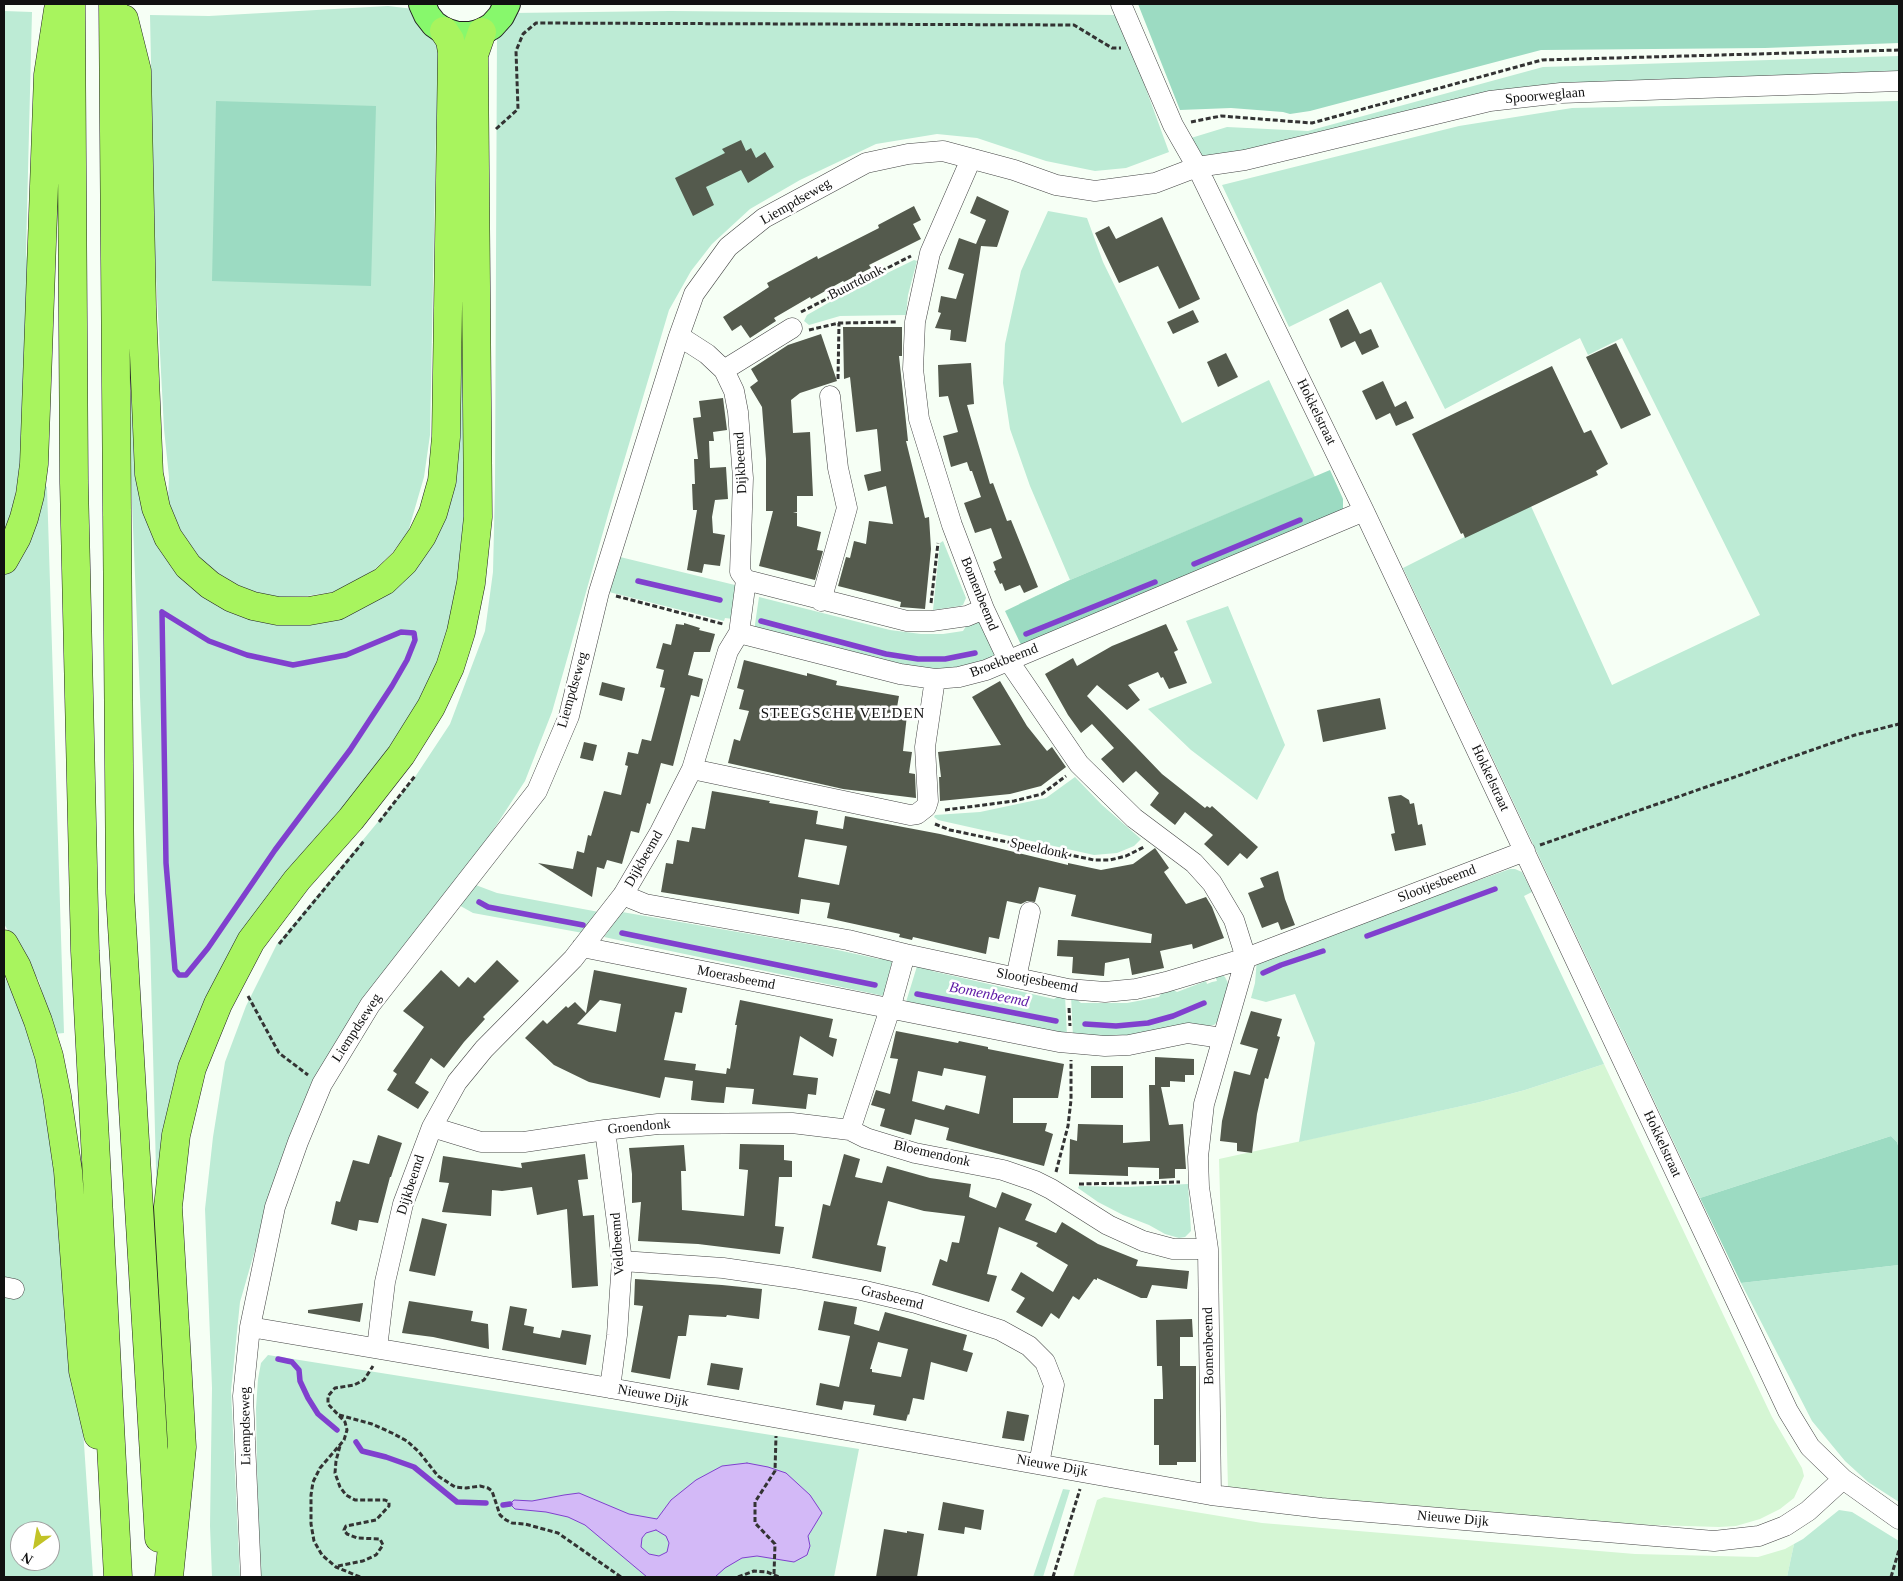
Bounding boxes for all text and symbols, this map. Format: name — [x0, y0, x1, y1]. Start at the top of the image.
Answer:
street label: Spoorweglaan — [1504, 84, 1586, 108]
street label: Liempdseweg — [758, 175, 834, 229]
street label: Buurtdonk — [826, 262, 886, 304]
street label: Hokkelstraat — [1293, 376, 1339, 448]
street label: Dijkbeemd — [731, 431, 751, 495]
street label: Bomenbeemd — [957, 555, 1001, 633]
street label: Broekbeemd — [968, 640, 1040, 682]
street label: Liempdseweg — [554, 650, 592, 730]
district label: STEEGSCHE VELDEN — [759, 705, 927, 723]
street label: Hokkelstraat — [1467, 742, 1513, 814]
street label: Dijkbeemd — [621, 828, 667, 890]
street label: Speeldonk — [1008, 835, 1070, 863]
street label: Slootjesbeemd — [1396, 861, 1478, 907]
street label: Moerasbeemd — [695, 962, 777, 994]
street label: Slootjesbeemd — [995, 965, 1079, 997]
water label: Bomenbeemd — [948, 978, 1030, 1012]
street label: Liempdseweg — [329, 990, 385, 1066]
street label: Hokkelstraat — [1639, 1108, 1685, 1180]
street label: Groendonk — [607, 1116, 671, 1138]
street label: Bloemendonk — [892, 1137, 972, 1171]
street label: Dijkbeemd — [393, 1153, 429, 1217]
street label: Veldbeemd — [607, 1212, 629, 1276]
street label: Grasbeemd — [859, 1282, 925, 1314]
street label: Bomenbeemd — [1200, 1307, 1218, 1385]
street label: Nieuwe Dijk — [616, 1381, 690, 1411]
street label: Liempdseweg — [237, 1387, 255, 1465]
street label: Nieuwe Dijk — [1015, 1451, 1089, 1481]
street label: Nieuwe Dijk — [1416, 1507, 1490, 1531]
north arrow — [10, 1521, 60, 1571]
text: N — [19, 1549, 36, 1567]

